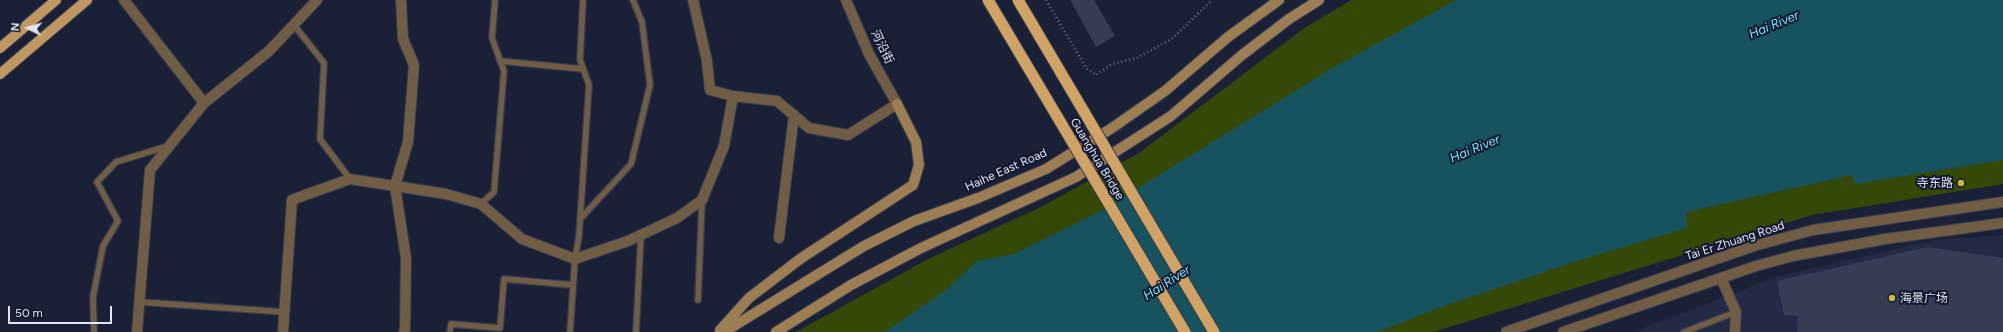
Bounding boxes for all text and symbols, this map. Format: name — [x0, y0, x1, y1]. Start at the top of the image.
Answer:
water label: Hai River — [1747, 7, 1801, 43]
north arrow — [8, 8, 48, 48]
text: N — [9, 22, 22, 32]
street label: 河沿街 — [868, 28, 896, 66]
street label: Guanghua Bridge — [1067, 115, 1127, 203]
water label: Hai River — [1448, 131, 1502, 167]
street label: Haihe East Road — [963, 146, 1049, 194]
place label: 寺东路 — [1917, 176, 1953, 190]
marker: 寺东路 — [1956, 178, 1966, 188]
street label: Tai Er Zhuang Road — [1684, 218, 1786, 264]
water label: Hai River — [1141, 262, 1193, 304]
place label: 海景广场 — [1900, 291, 1948, 305]
marker: 海景广场 — [1887, 293, 1897, 303]
scale bar — [10, 298, 114, 324]
text: 50 m — [15, 306, 43, 320]

